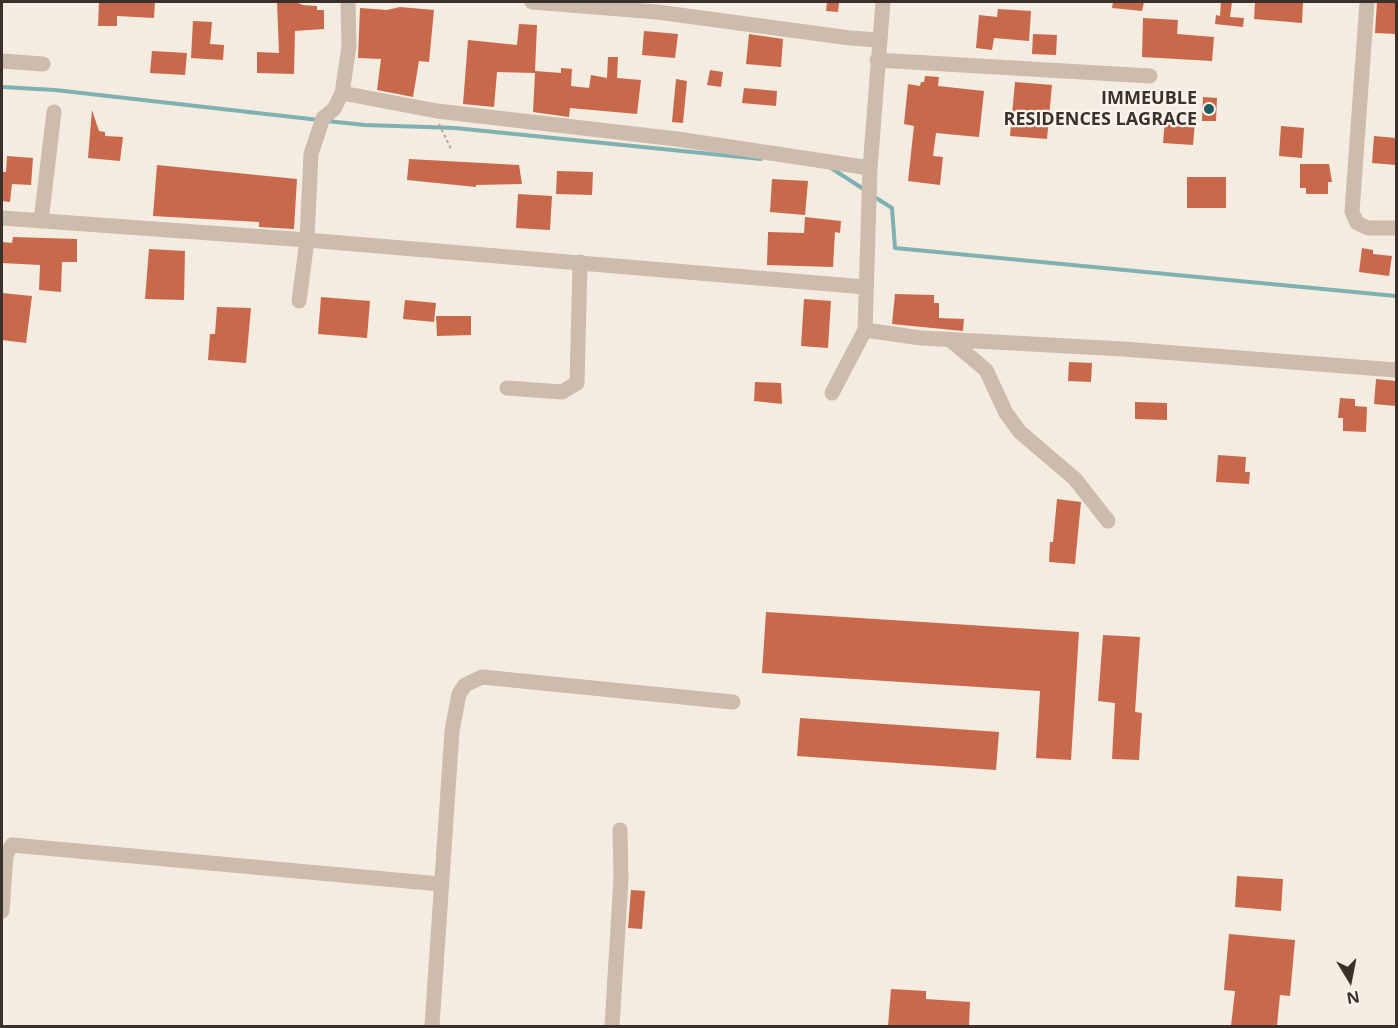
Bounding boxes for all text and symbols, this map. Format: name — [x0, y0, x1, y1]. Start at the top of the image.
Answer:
place label: IMMEUBLE RESIDENCES LAGRACE — [1004, 88, 1197, 130]
marker: IMMEUBLE RESIDENCES LAGRACE — [1202, 102, 1216, 116]
north arrow — [1320, 950, 1380, 1010]
text: N — [1345, 986, 1361, 1010]

